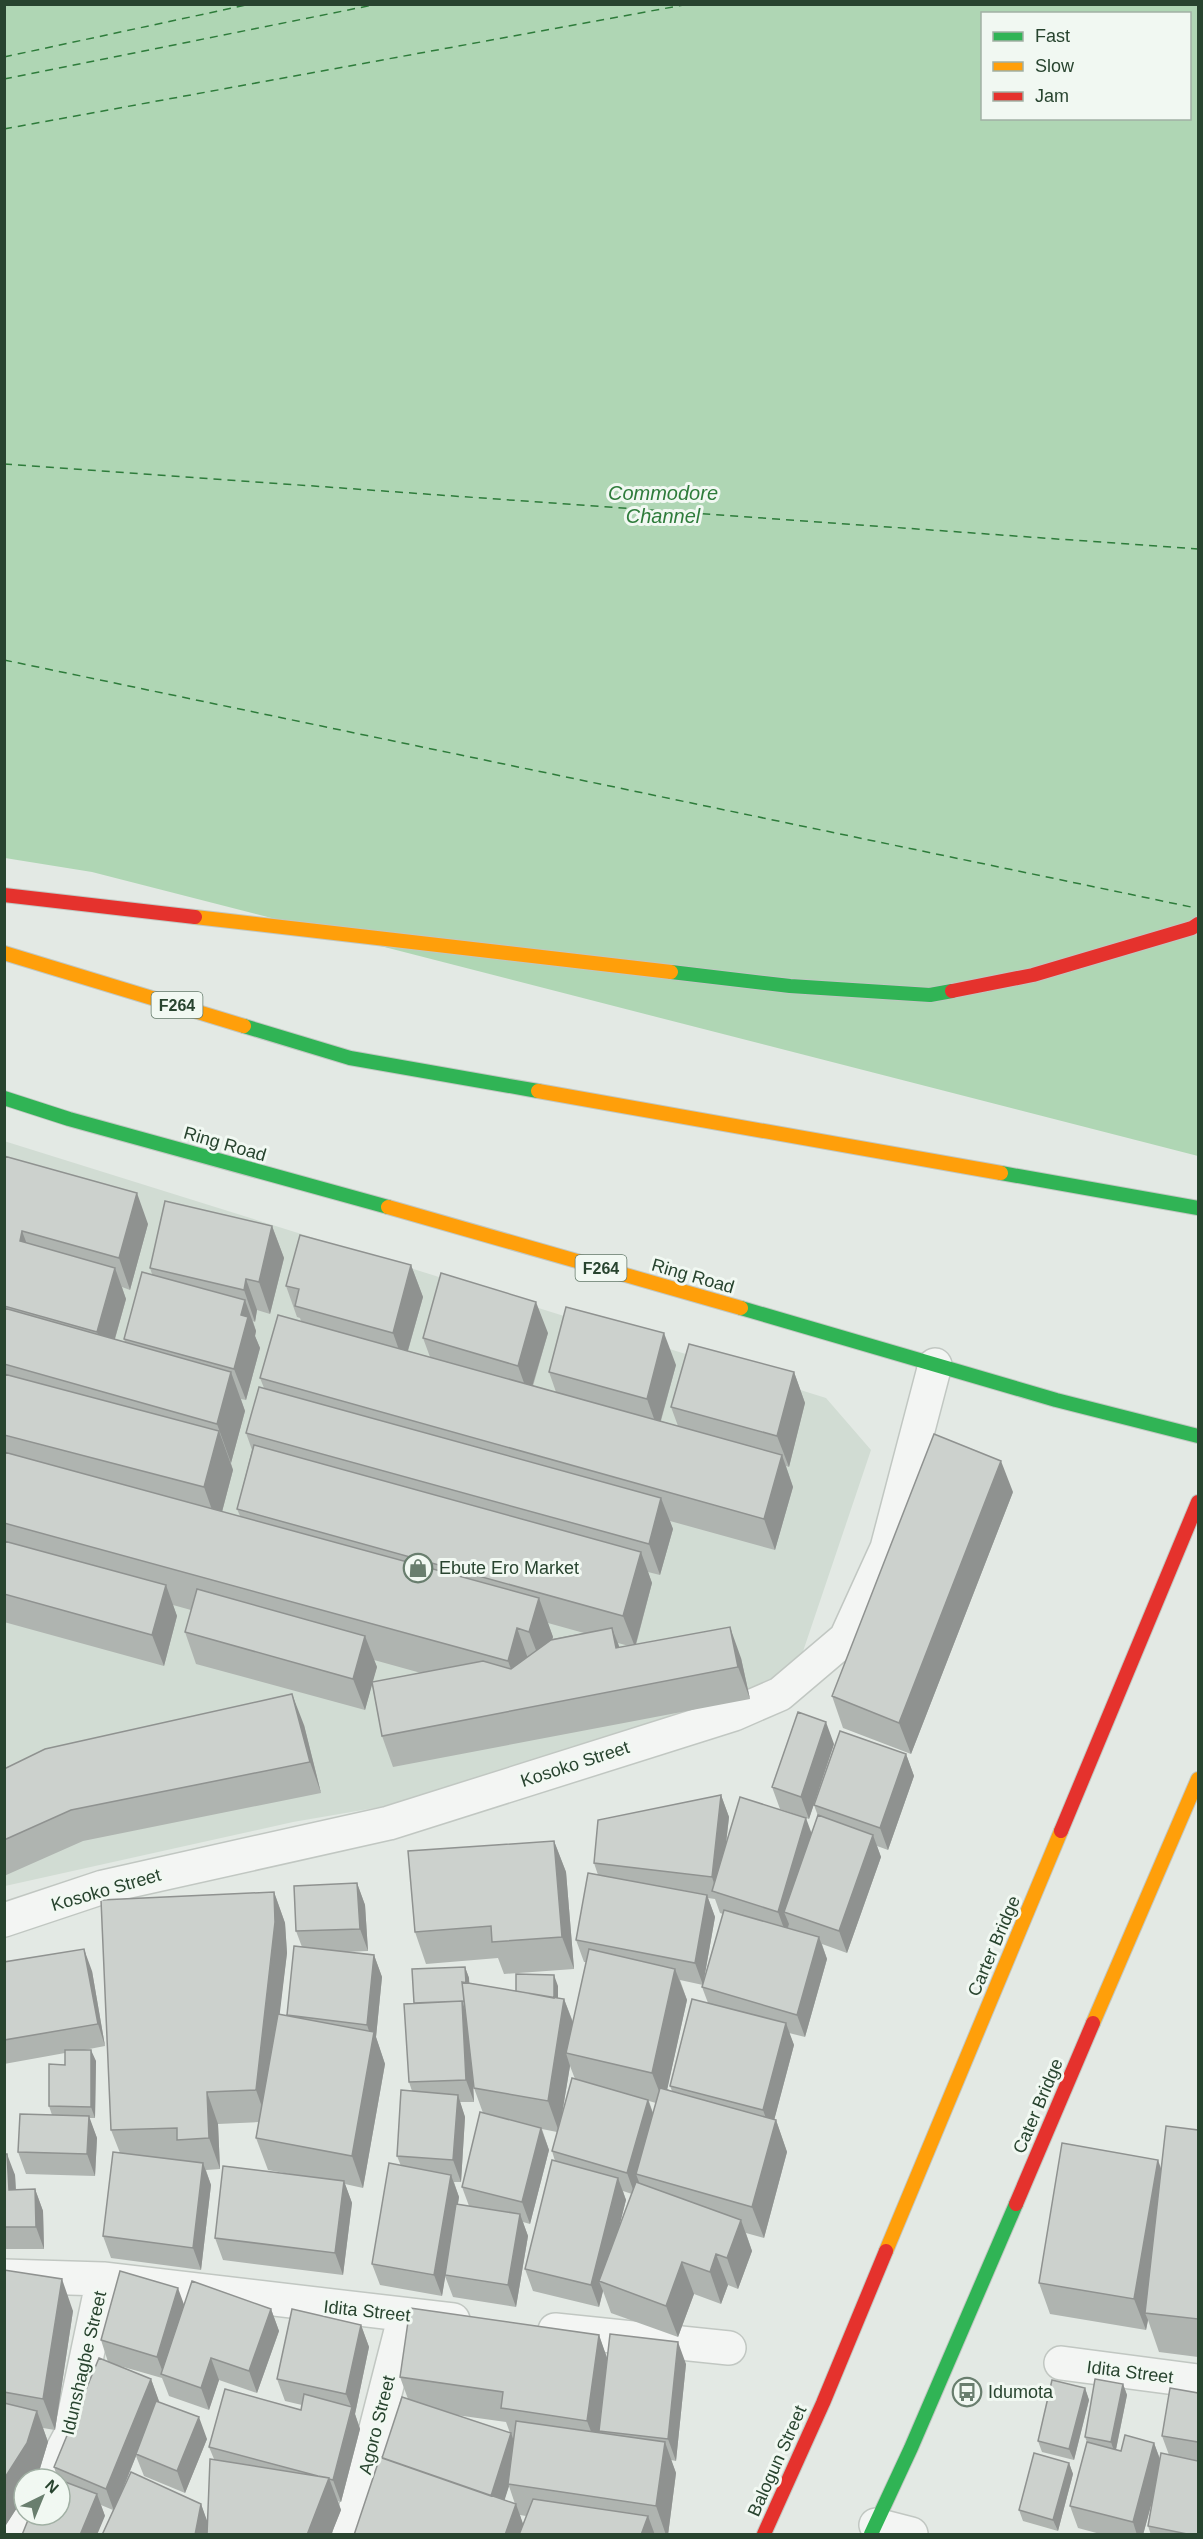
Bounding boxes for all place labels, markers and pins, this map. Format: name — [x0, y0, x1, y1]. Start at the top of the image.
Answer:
shop icon: Ebute Ero Market — [402, 1552, 434, 1584]
place label: Ebute Ero Market — [439, 1558, 579, 1578]
bus stop icon: Idumota — [951, 2376, 983, 2408]
place label: Idumota — [988, 2382, 1054, 2402]

